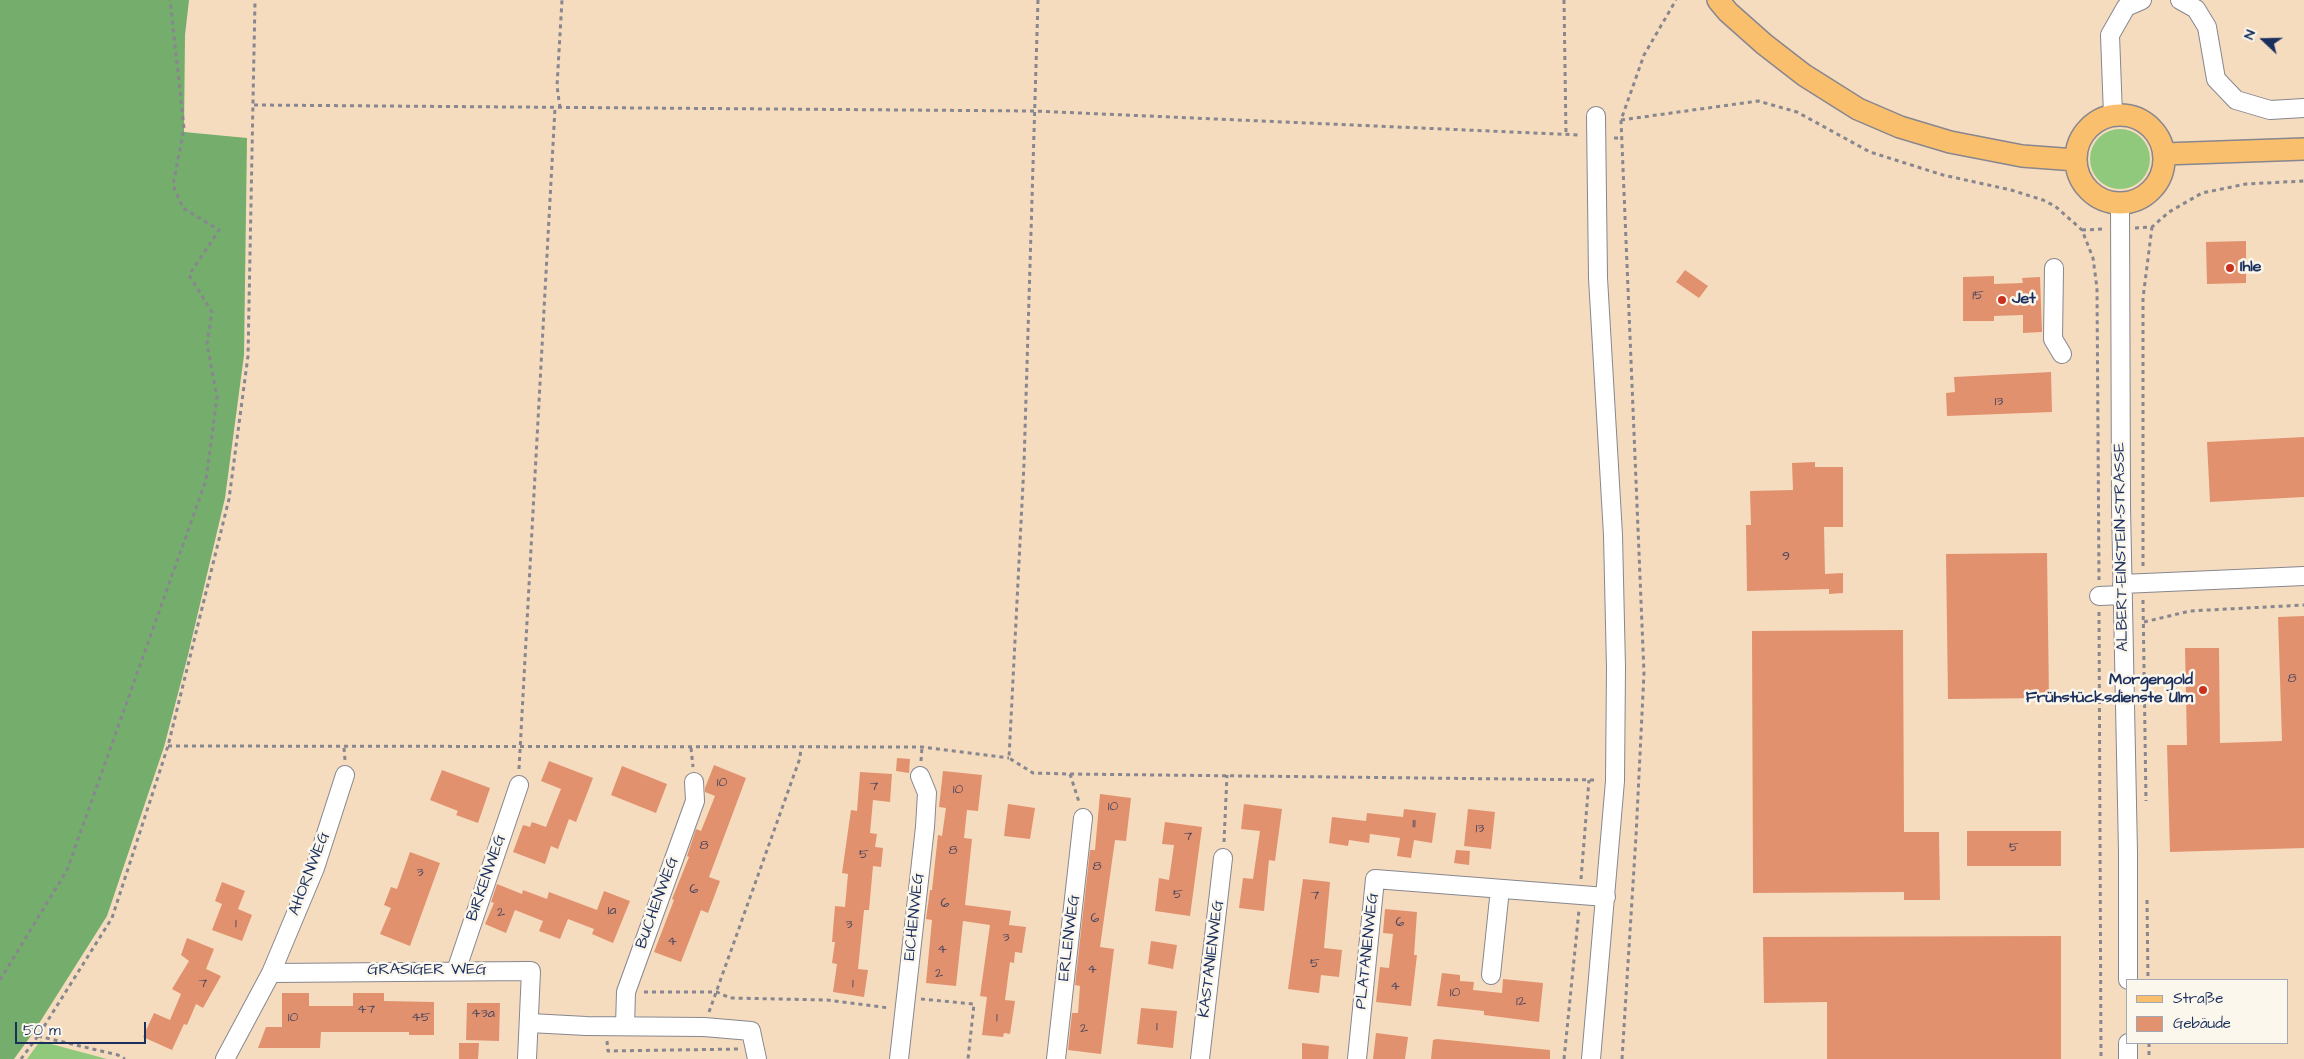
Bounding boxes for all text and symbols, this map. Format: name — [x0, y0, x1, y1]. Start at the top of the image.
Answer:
north arrow — [2239, 15, 2289, 65]
text: N — [2239, 27, 2261, 42]
place label: Ihle — [2240, 258, 2262, 278]
marker: Ihle — [2224, 262, 2236, 274]
house number: 15 — [1972, 288, 1984, 304]
place label: Jet — [2012, 290, 2036, 310]
marker: Jet — [1996, 294, 2008, 306]
house number: 13 — [1995, 394, 2003, 410]
street label: ALBERT-EINSTEIN-STRASSE — [2111, 442, 2133, 652]
house number: 9 — [1782, 549, 1790, 565]
place label: Morgengold Frühstücksdienste Ulm — [2026, 671, 2193, 709]
house number: 8 — [2287, 671, 2297, 687]
marker: Morgengold Frühstücksdienste Ulm — [2197, 684, 2209, 696]
house number: 10 — [717, 775, 727, 791]
house number: 7 — [870, 779, 878, 795]
house number: 10 — [953, 782, 963, 798]
house number: 10 — [1108, 799, 1118, 815]
house number: 11 — [1412, 816, 1416, 832]
house number: 13 — [1476, 821, 1484, 837]
house number: 7 — [1184, 829, 1192, 845]
street label: AHORNWEG — [285, 830, 335, 918]
street label: BIRKENWEG — [463, 832, 511, 924]
house number: 8 — [699, 838, 709, 854]
house number: 5 — [2009, 840, 2019, 856]
house number: 8 — [948, 843, 958, 859]
house number: 5 — [859, 847, 869, 863]
street label: BUCHENWEG — [632, 854, 684, 952]
house number: 8 — [1092, 859, 1102, 875]
house number: 3 — [416, 865, 424, 881]
street label: EICHENWEG — [901, 872, 929, 962]
house number: 6 — [690, 882, 698, 898]
house number: 5 — [1173, 887, 1183, 903]
house number: 7 — [1311, 888, 1319, 904]
street label: PLATANENWEG — [1352, 892, 1384, 1010]
street label: ERLENWEG — [1055, 894, 1085, 982]
house number: 6 — [941, 896, 949, 912]
street label: KASTANIENWEG — [1195, 899, 1229, 1019]
house number: 1a — [608, 903, 616, 919]
house number: 2 — [497, 905, 505, 921]
house number: 6 — [1091, 911, 1099, 927]
house number: 6 — [1396, 915, 1404, 931]
house number: 1 — [235, 916, 237, 932]
house number: 3 — [845, 917, 853, 933]
house number: 3 — [1002, 930, 1010, 946]
house number: 4 — [667, 934, 677, 950]
house number: 4 — [937, 942, 947, 958]
house number: 5 — [1310, 956, 1320, 972]
street label: GRASIGER WEG — [367, 961, 487, 981]
house number: 4 — [1087, 962, 1097, 978]
house number: 2 — [935, 966, 943, 982]
house number: 7 — [199, 976, 207, 992]
house number: 1 — [852, 976, 854, 992]
house number: 4 — [1390, 979, 1400, 995]
legend — [2126, 979, 2289, 1044]
house number: 10 — [1450, 985, 1460, 1001]
text: Straße — [2173, 988, 2223, 1009]
house number: 12 — [1516, 994, 1526, 1010]
house number: 47 — [357, 1002, 375, 1018]
house number: 43a — [471, 1006, 495, 1022]
house number: 10 — [288, 1010, 298, 1026]
house number: 45 — [411, 1010, 431, 1026]
house number: 1 — [996, 1010, 998, 1026]
scale bar — [18, 1012, 149, 1044]
text: Gebäude — [2173, 1013, 2231, 1034]
house number: 1 — [1156, 1019, 1158, 1035]
text: 50 m — [23, 1020, 61, 1041]
house number: 2 — [1080, 1021, 1088, 1037]

